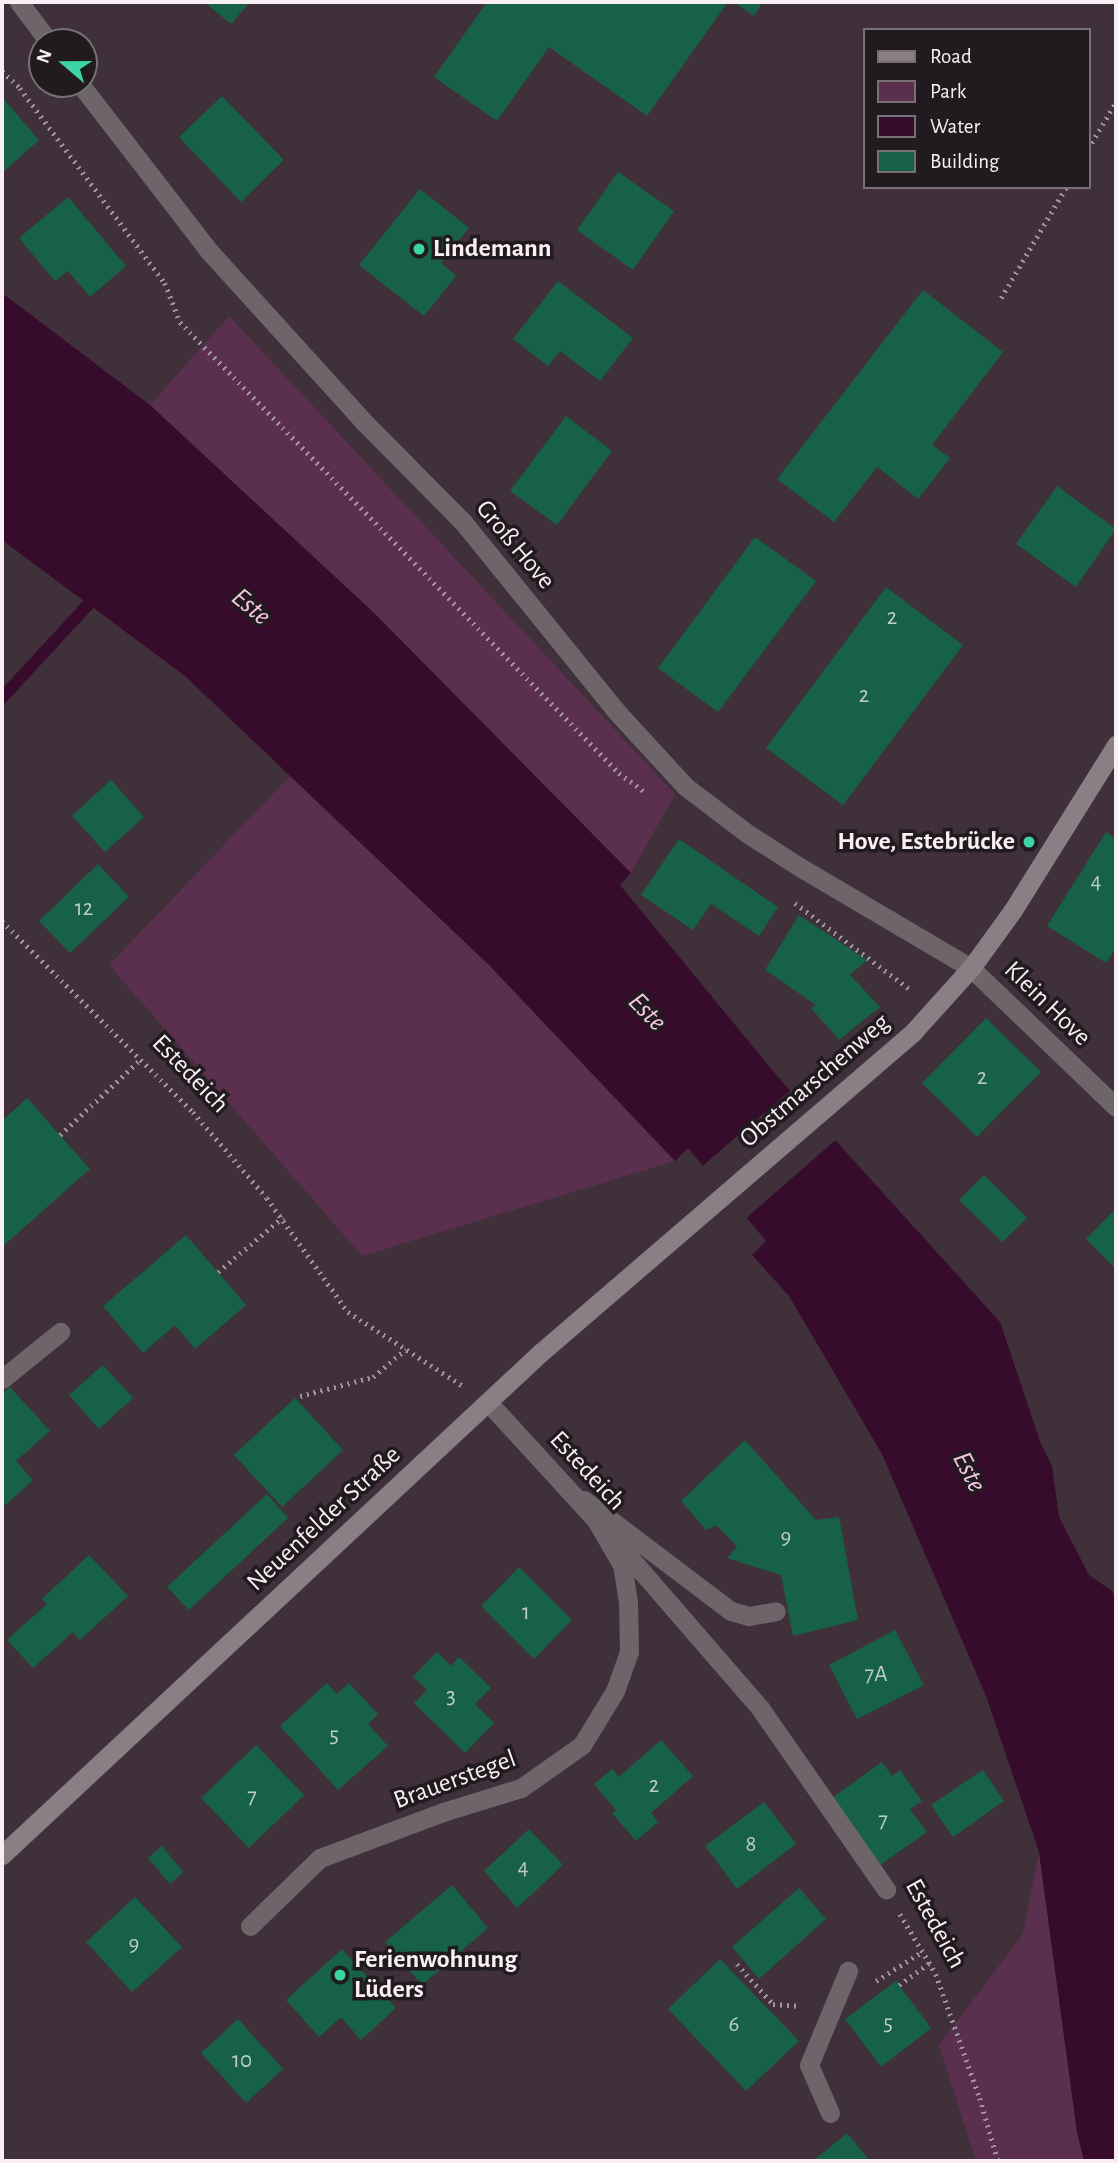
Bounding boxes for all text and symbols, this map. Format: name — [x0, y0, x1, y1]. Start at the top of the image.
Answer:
north arrow — [28, 28, 98, 98]
legend — [862, 28, 1090, 189]
text: Road — [930, 46, 972, 67]
text: N — [33, 47, 56, 66]
text: Park — [930, 81, 966, 102]
text: Water — [930, 116, 980, 137]
text: Building — [930, 151, 999, 172]
place label: Lindemann — [433, 233, 551, 265]
marker: Lindemann — [411, 241, 427, 257]
street label: Groß Hove — [469, 494, 561, 596]
water label: Este — [224, 581, 278, 633]
house number: 2 — [887, 604, 897, 632]
house number: 2 — [859, 682, 869, 710]
place label: Hove, Estebrücke — [837, 826, 1015, 858]
marker: Hove, Estebrücke — [1021, 834, 1037, 850]
house number: 4 — [1090, 868, 1102, 896]
house number: 12 — [75, 895, 93, 923]
street label: Klein Hove — [997, 955, 1097, 1053]
water label: Este — [621, 985, 673, 1039]
street label: Obstmarschenweg — [734, 1007, 896, 1155]
street label: Estedeich — [145, 1028, 235, 1120]
house number: 2 — [977, 1064, 987, 1092]
street label: Estedeich — [542, 1425, 632, 1517]
street label: Neuenfelder Straße — [241, 1440, 407, 1598]
water label: Este — [945, 1446, 993, 1498]
house number: 9 — [781, 1524, 791, 1552]
house number: 1 — [522, 1599, 530, 1627]
house number: 7A — [865, 1661, 887, 1689]
house number: 3 — [446, 1683, 456, 1711]
house number: 5 — [329, 1722, 339, 1750]
street label: Brauerstegel — [390, 1743, 520, 1817]
house number: 2 — [649, 1772, 659, 1800]
house number: 7 — [247, 1783, 257, 1811]
house number: 7 — [878, 1807, 888, 1835]
house number: 8 — [746, 1831, 756, 1859]
house number: 4 — [517, 1854, 529, 1882]
street label: Estedeich — [898, 1874, 972, 1974]
house number: 9 — [129, 1931, 139, 1959]
place label: Ferienwohnung Lüders — [354, 1944, 517, 2006]
marker: Ferienwohnung Lüders — [332, 1967, 348, 1983]
house number: 5 — [883, 2010, 893, 2038]
house number: 6 — [729, 2011, 739, 2039]
house number: 10 — [232, 2047, 252, 2075]

